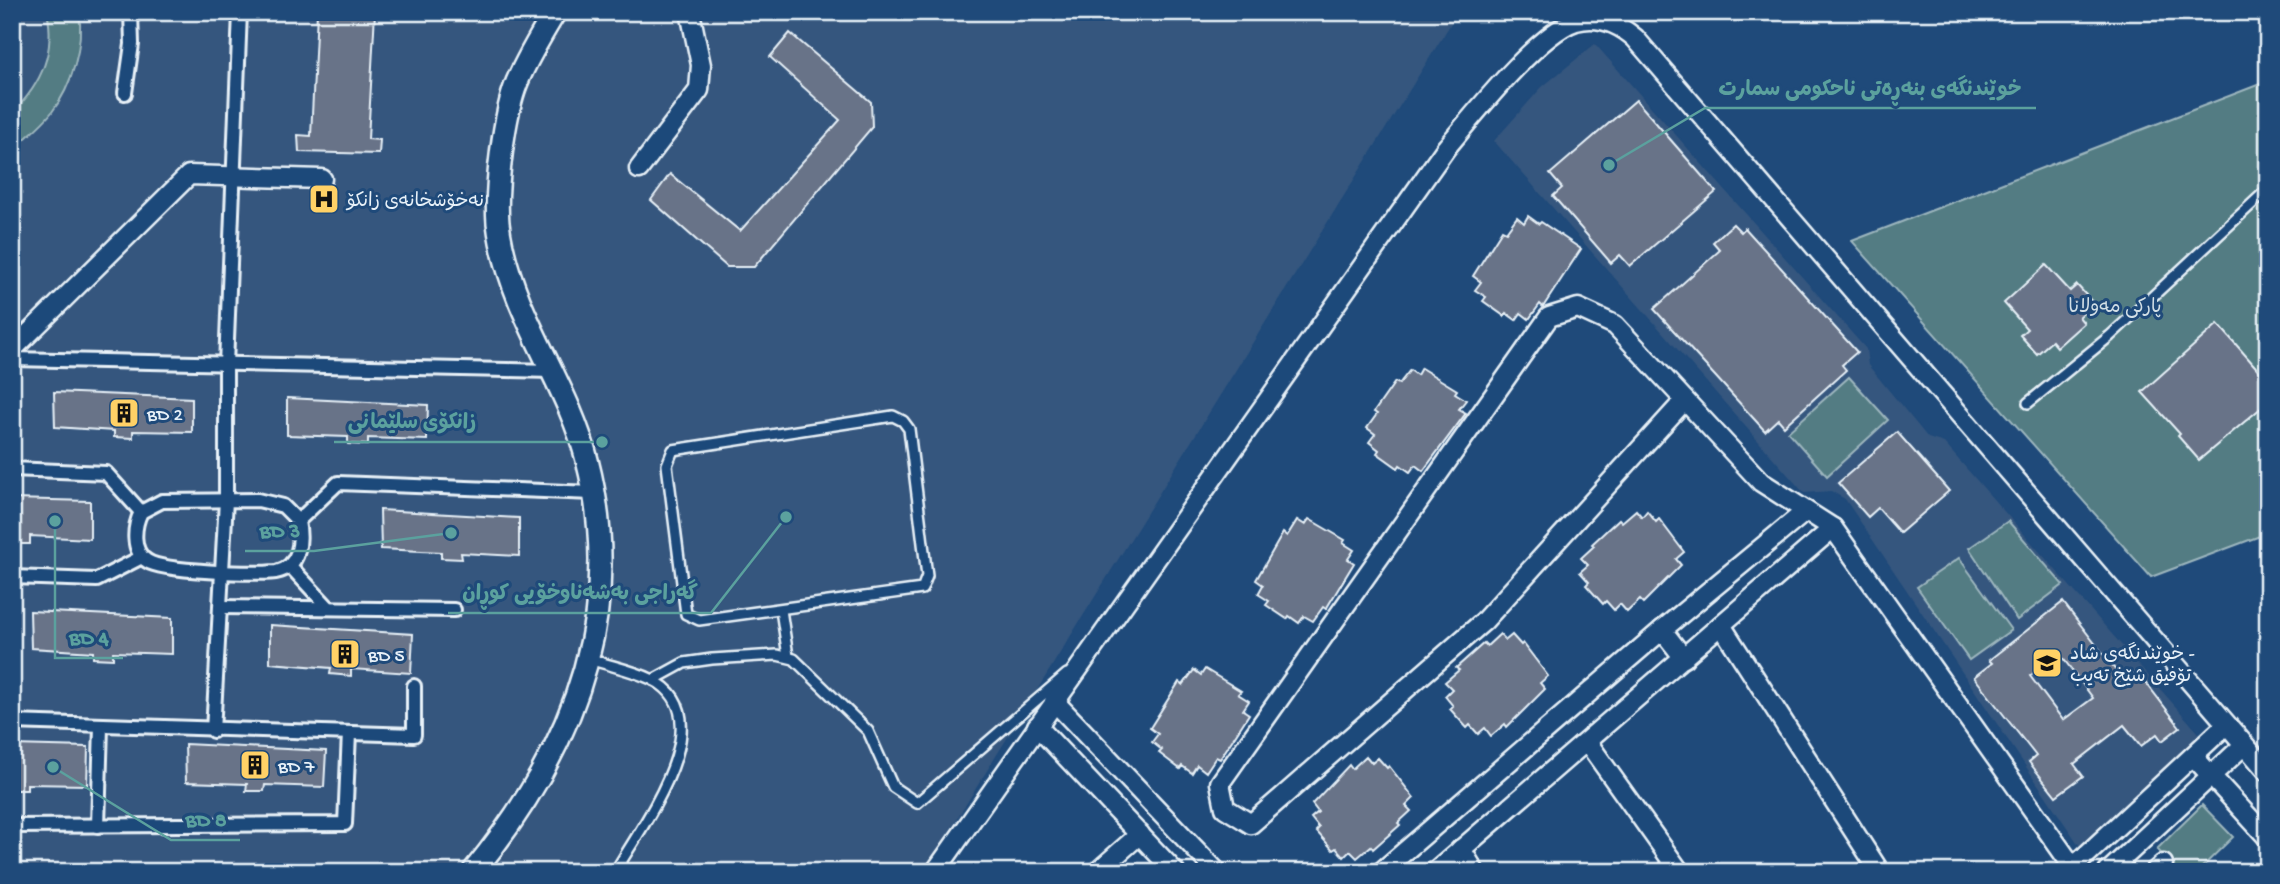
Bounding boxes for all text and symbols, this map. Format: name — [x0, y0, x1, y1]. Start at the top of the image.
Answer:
callout: خوێندنگەی بنەڕەتی ناحکومی سمارت — [1705, 66, 2036, 108]
text: خوێندنگەی بنەڕەتی ناحکومی سمارت — [1718, 75, 2022, 106]
hospital icon: نەخۆشخانەی زانکۆ — [307, 182, 341, 216]
place label: نەخۆشخانەی زانکۆ — [345, 191, 484, 214]
park label: پارکی مەولانا — [2068, 297, 2162, 320]
building icon: BD 2 — [107, 396, 141, 430]
callout: زانکۆی سلێمانی — [334, 400, 490, 442]
place label: BD 2 — [146, 405, 183, 428]
text: زانکۆی سلێمانی — [348, 412, 476, 437]
callout: BD 3 — [245, 509, 314, 551]
text: BD 3 — [259, 521, 300, 546]
callout: گەراجی بەشەناوخۆیی کوڕان — [448, 571, 711, 613]
text: گەراجی بەشەناوخۆیی کوڕان — [462, 579, 698, 610]
callout: BD 4 — [55, 616, 123, 658]
text: BD 4 — [68, 628, 110, 653]
building icon: BD 5 — [328, 637, 362, 671]
place label: خوێندنگەی شاد - تۆفیق شێخ تەیب — [2070, 642, 2195, 689]
place label: BD 5 — [367, 646, 405, 669]
school or university icon: خوێندنگەی شاد - تۆفیق شێخ تەیب — [2030, 646, 2064, 680]
building icon: BD 7 — [238, 748, 272, 782]
place label: BD 7 — [277, 757, 316, 780]
callout: BD 8 — [171, 798, 240, 840]
text: BD 8 — [185, 810, 227, 835]

